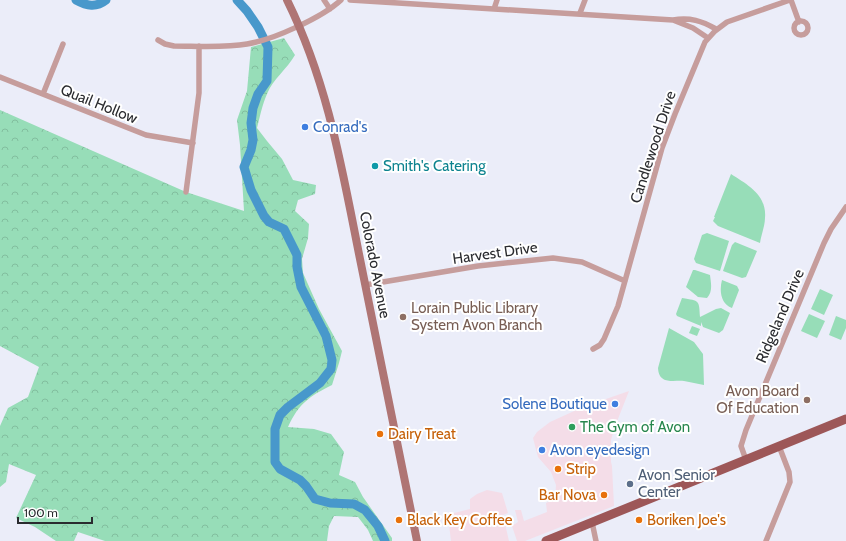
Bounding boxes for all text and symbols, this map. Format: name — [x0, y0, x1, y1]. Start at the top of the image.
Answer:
street label: Quail Hollow — [58, 80, 140, 128]
street label: Candlewood Drive — [626, 88, 680, 205]
place label: Conrad's — [313, 118, 367, 136]
marker: Conrad's — [300, 122, 310, 132]
place label: Smith's Catering — [383, 157, 486, 175]
marker: Smith's Catering — [370, 161, 380, 171]
street label: Colorado Avenue — [356, 210, 394, 320]
street label: Harvest Drive — [451, 238, 539, 268]
street label: Ridgeland Drive — [752, 266, 808, 366]
place label: Lorain Public Library System Avon Branch — [411, 299, 542, 334]
marker: Lorain Public Library System Avon Branch — [398, 312, 408, 322]
place label: Avon Board Of Education — [716, 382, 799, 417]
place label: Solene Boutique — [502, 395, 607, 413]
marker: Avon Board Of Education — [802, 395, 812, 405]
marker: Solene Boutique — [610, 399, 620, 409]
place label: The Gym of Avon — [580, 418, 690, 436]
marker: The Gym of Avon — [567, 422, 577, 432]
place label: Dairy Treat — [388, 425, 456, 443]
marker: Dairy Treat — [375, 429, 385, 439]
place label: Avon eyedesign — [550, 441, 650, 459]
marker: Avon eyedesign — [537, 445, 547, 455]
place label: Strip — [566, 460, 596, 478]
marker: Strip — [553, 464, 563, 474]
place label: Avon Senior Center — [638, 466, 715, 501]
marker: Avon Senior Center — [625, 479, 635, 489]
place label: Bar Nova — [539, 486, 597, 504]
marker: Bar Nova — [599, 490, 609, 500]
scale bar — [18, 499, 92, 525]
text: 100 m — [24, 505, 58, 520]
place label: Black Key Coffee — [407, 511, 513, 529]
place label: Boriken Joe's — [647, 511, 726, 529]
marker: Black Key Coffee — [394, 515, 404, 525]
marker: Boriken Joe's — [634, 515, 644, 525]

